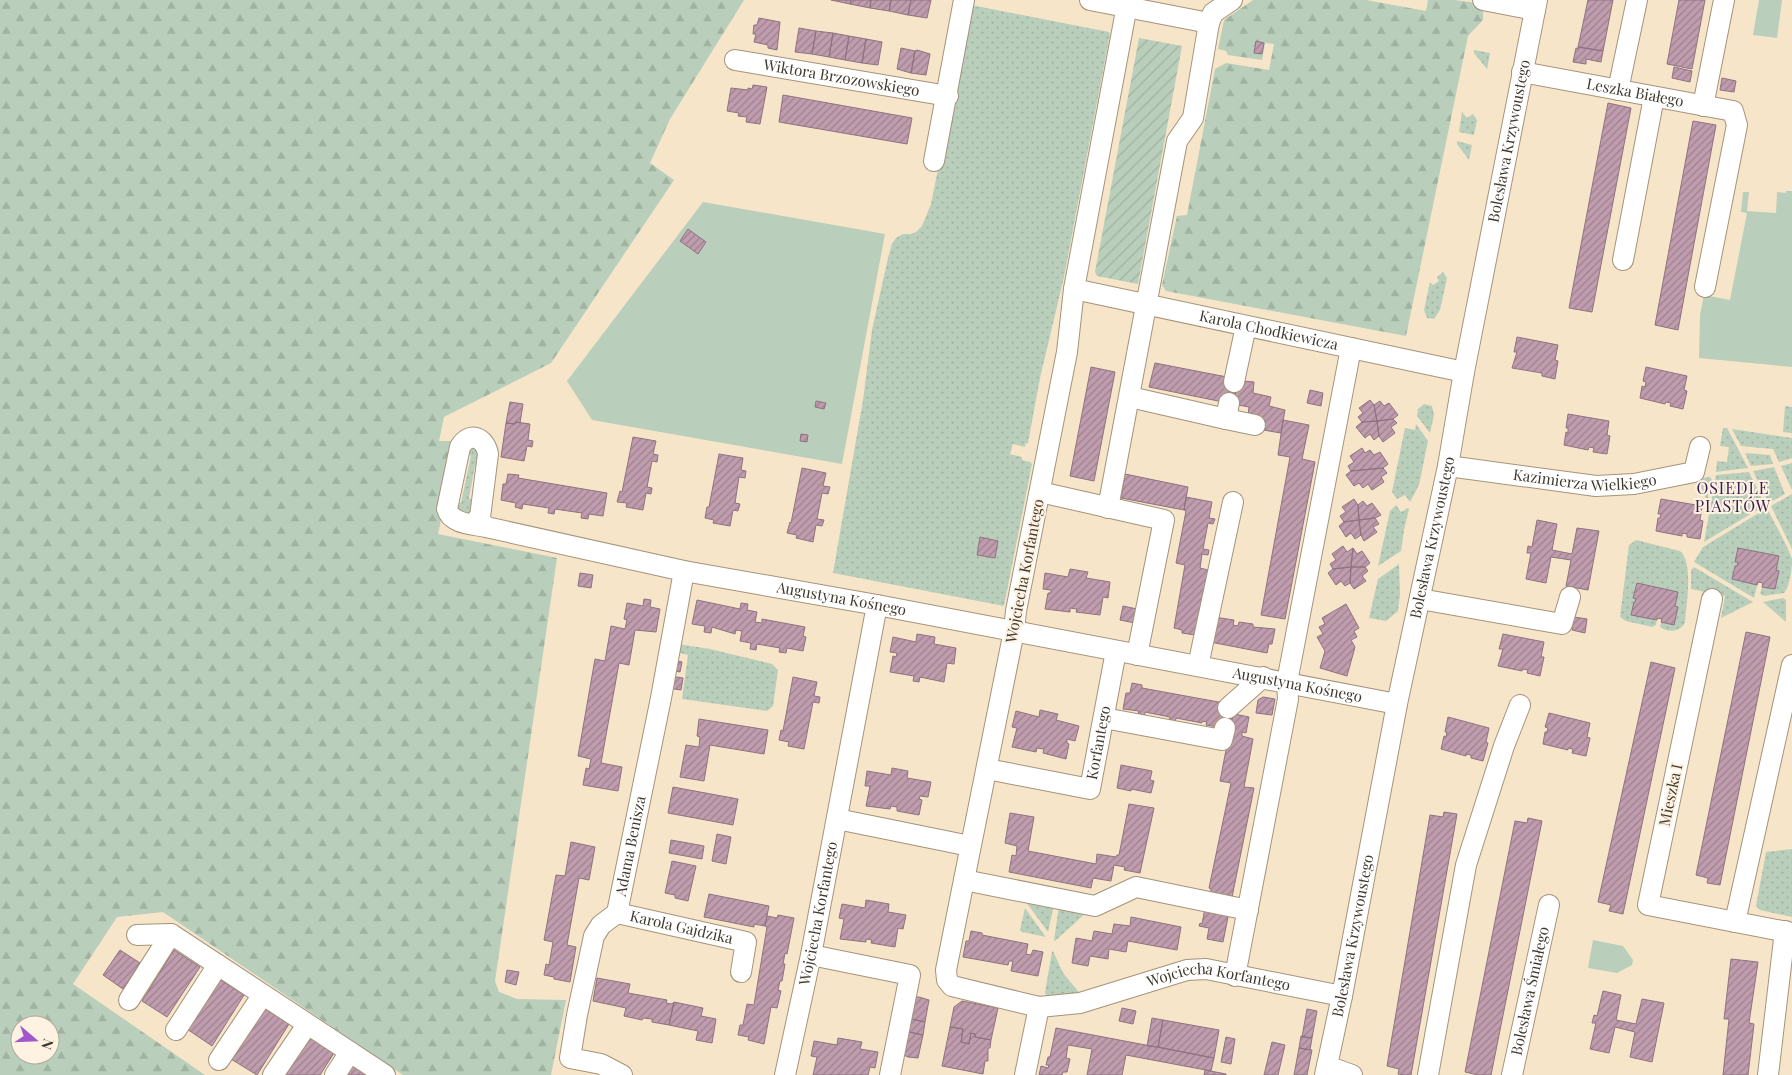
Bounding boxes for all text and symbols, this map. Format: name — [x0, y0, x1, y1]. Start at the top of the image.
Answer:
street label: Wiktora Brzozowskiego — [761, 54, 921, 100]
street label: Bolesława Krzywoustego — [1483, 58, 1534, 224]
street label: Leszka Białego — [1585, 73, 1685, 111]
street label: Karola Chodkiewicza — [1198, 305, 1341, 354]
street label: Bolesława Krzywoustego — [1405, 455, 1458, 620]
street label: Kazimierza Wielkiego — [1512, 464, 1658, 495]
district label: OSIEDLE PIASTÓW — [1695, 477, 1771, 516]
street label: Wojciecha Korfantego — [1000, 497, 1048, 645]
street label: Augustyna Kośnego — [774, 576, 908, 619]
street label: Augustyna Kośnego — [1230, 662, 1364, 706]
street label: Korfantego — [1081, 704, 1115, 781]
street label: Mieszka I — [1654, 762, 1686, 828]
street label: Adama Benisza — [610, 794, 650, 899]
street label: Wojciecha Korfantego — [793, 840, 841, 988]
street label: Bolesława Krzywoustego — [1327, 853, 1377, 1019]
street label: Karola Gajdzika — [628, 905, 736, 948]
street label: Bolesława Śmiałego — [1506, 925, 1553, 1057]
street label: Wojciecha Korfantego — [1143, 958, 1292, 995]
north arrow — [10, 1015, 60, 1065]
text: N — [37, 1037, 58, 1052]

